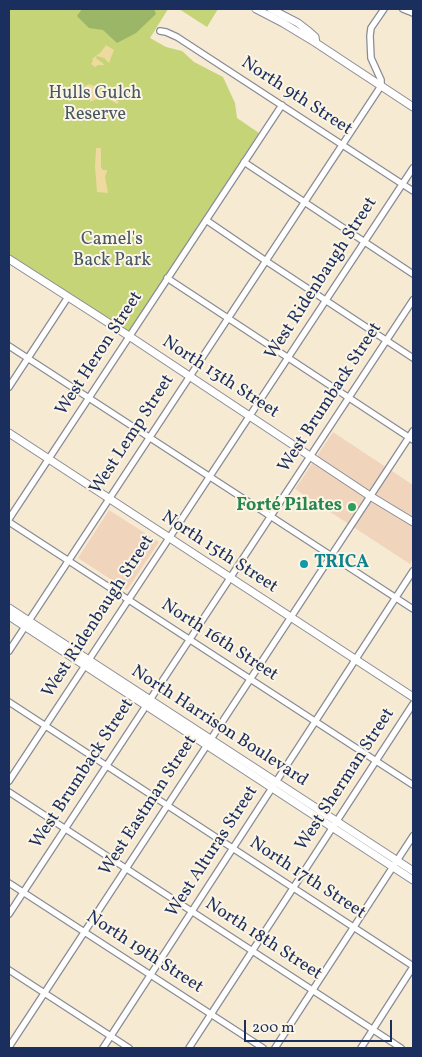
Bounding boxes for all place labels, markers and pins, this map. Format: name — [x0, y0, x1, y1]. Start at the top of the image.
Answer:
place label: Forté Pilates — [236, 496, 342, 518]
marker: Forté Pilates — [346, 501, 358, 513]
place label: TRICA — [314, 553, 369, 575]
marker: TRICA — [298, 558, 310, 570]

